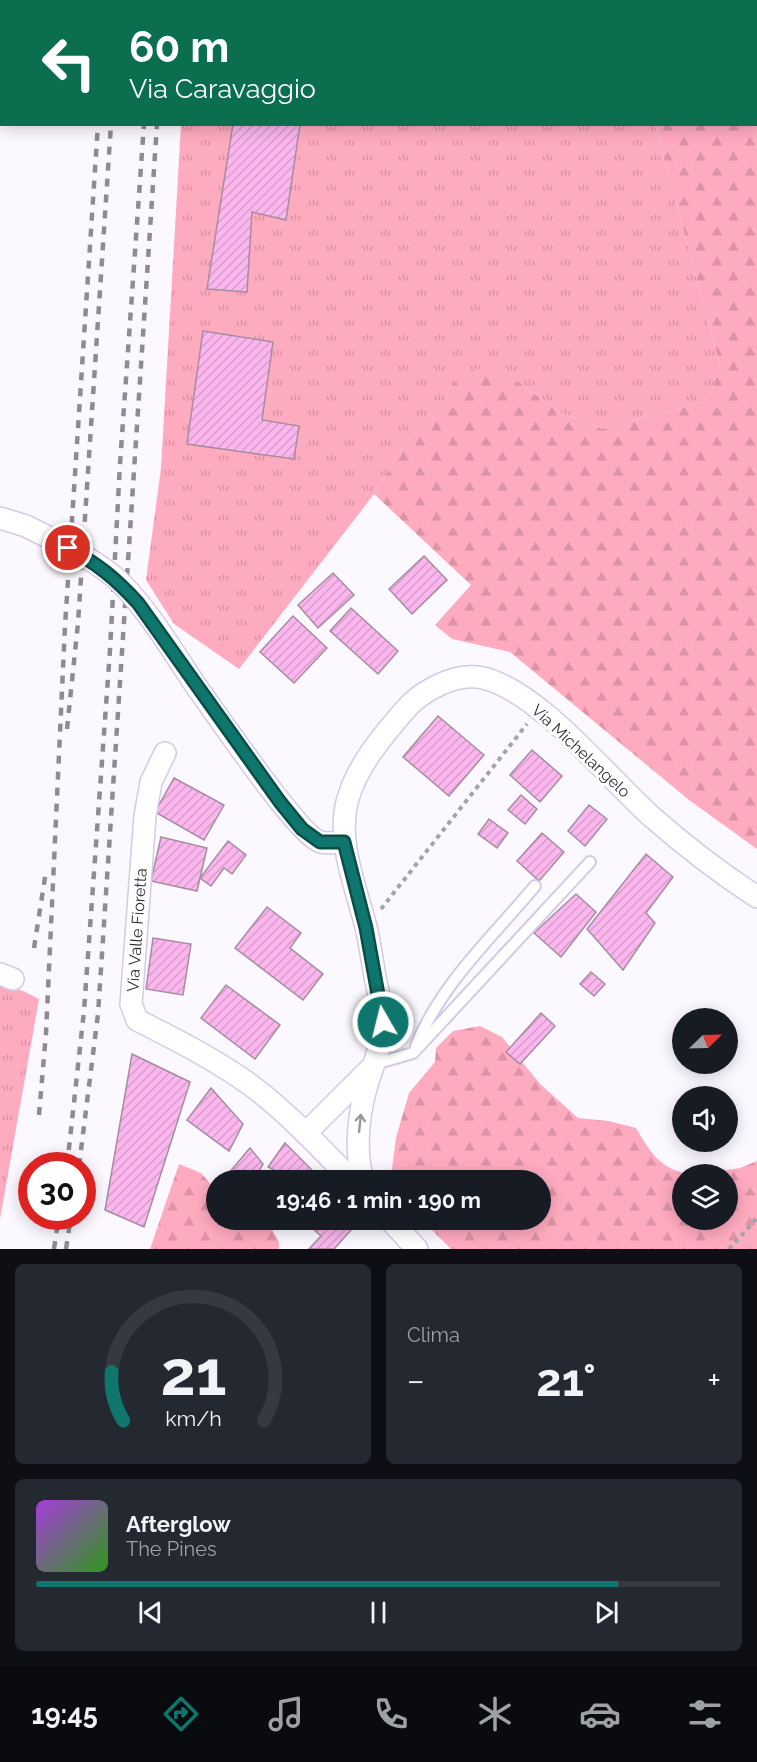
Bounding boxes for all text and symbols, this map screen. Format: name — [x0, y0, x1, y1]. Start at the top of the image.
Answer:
text: 60 m — [129, 23, 229, 72]
icon: left — [30, 24, 108, 102]
text: Via Caravaggio — [129, 73, 316, 104]
pin — [42, 522, 93, 573]
icon: arrive — [51, 531, 84, 564]
street label: Via Michelangelo — [528, 700, 634, 802]
street label: Via Valle Fioretta — [123, 867, 151, 993]
position arrow — [351, 990, 415, 1054]
north arrow — [672, 1008, 738, 1074]
map controls — [672, 1008, 738, 1230]
button: sound — [672, 1086, 738, 1152]
one-way arrow — [355, 1113, 366, 1133]
speed limit sign: 30 — [18, 1152, 96, 1230]
button: layers — [672, 1164, 738, 1230]
text: 19:46 · 1 min · 190 m — [276, 1187, 481, 1213]
text: Clima — [407, 1323, 460, 1347]
text: 21 — [160, 1336, 226, 1410]
text: 21° — [536, 1354, 596, 1407]
text: − — [407, 1361, 425, 1400]
text: + — [707, 1361, 721, 1400]
text: km/h — [165, 1406, 221, 1431]
text: Afterglow — [126, 1511, 231, 1537]
text: The Pines — [126, 1537, 217, 1561]
icon: previous — [134, 1596, 167, 1629]
icon: pause — [362, 1596, 395, 1629]
icon: next — [590, 1596, 623, 1629]
icon: directions — [160, 1693, 202, 1735]
icon: music — [265, 1693, 307, 1735]
icon: phone — [370, 1693, 412, 1735]
icon: climate — [474, 1693, 516, 1735]
icon: car — [579, 1693, 621, 1735]
icon: filters — [684, 1693, 726, 1735]
text: 19:45 — [31, 1699, 98, 1730]

